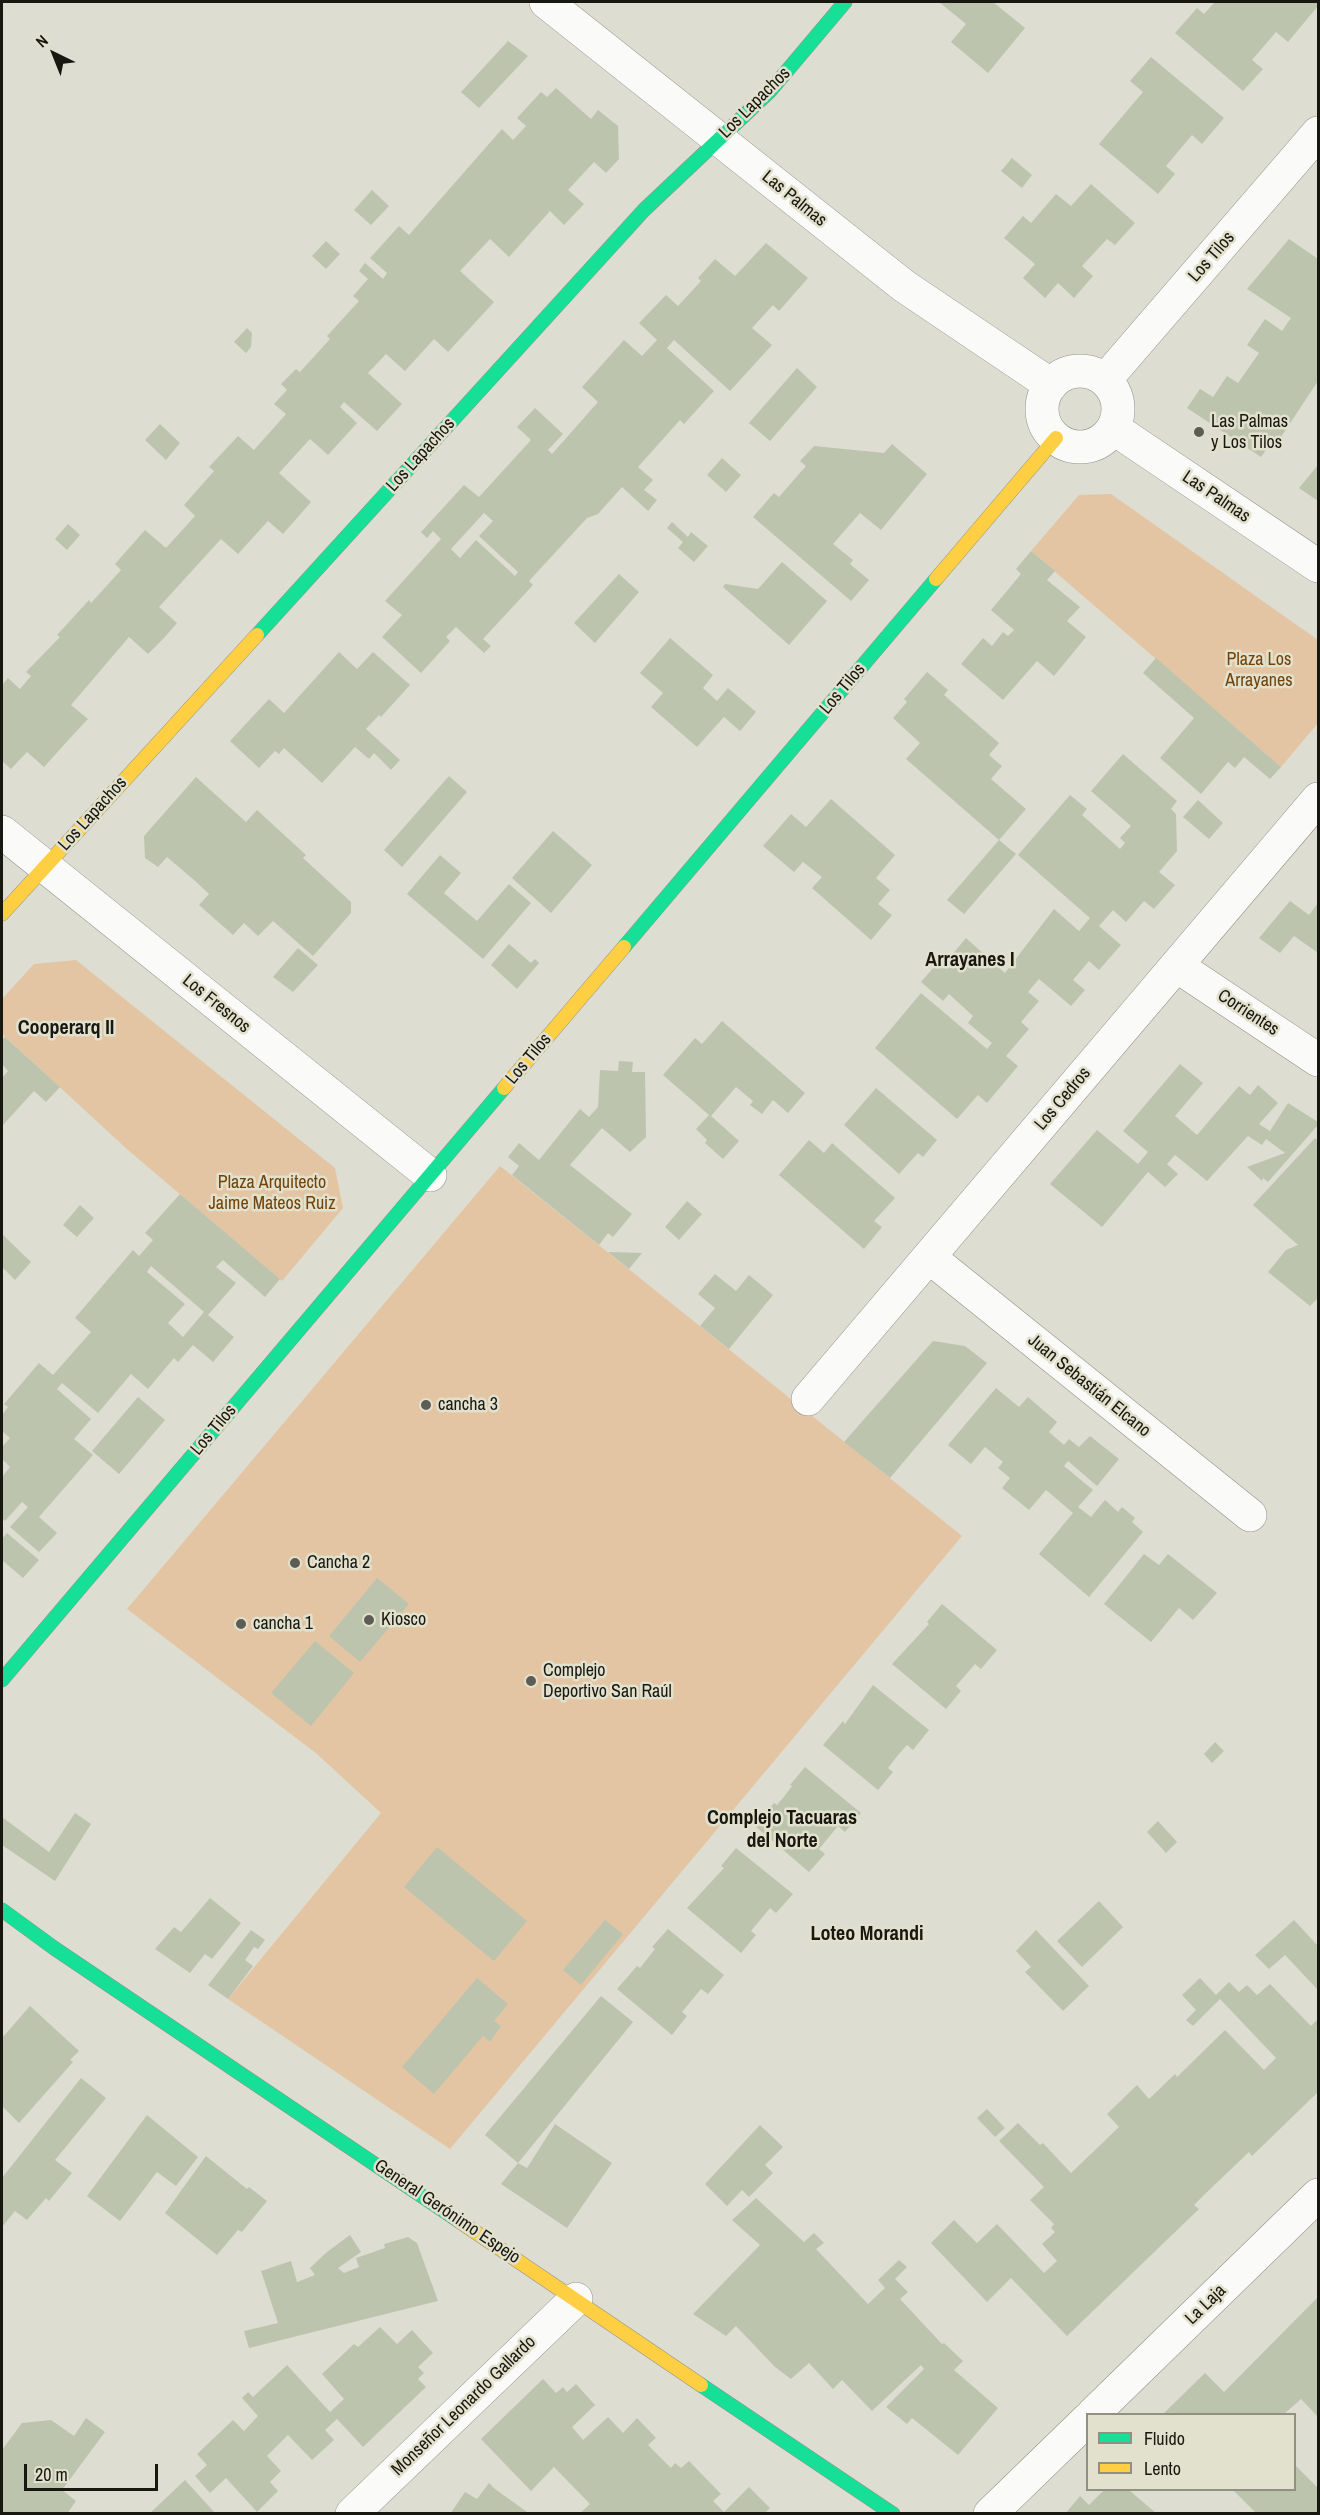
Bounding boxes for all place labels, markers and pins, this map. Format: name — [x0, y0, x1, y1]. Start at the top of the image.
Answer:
place label: Las Palmas y Los Tilos — [1211, 411, 1288, 454]
marker: Las Palmas y Los Tilos — [1192, 425, 1206, 439]
place label: cancha 3 — [438, 1394, 498, 1416]
marker: cancha 3 — [419, 1398, 433, 1412]
place label: Cancha 2 — [307, 1552, 370, 1574]
marker: Cancha 2 — [288, 1556, 302, 1570]
place label: Kiosco — [381, 1609, 426, 1631]
place label: cancha 1 — [253, 1613, 313, 1635]
marker: Kiosco — [362, 1613, 376, 1627]
marker: cancha 1 — [234, 1617, 248, 1631]
place label: Complejo Deportivo San Raúl — [543, 1660, 672, 1702]
marker: Complejo Deportivo San Raúl — [524, 1674, 538, 1688]

